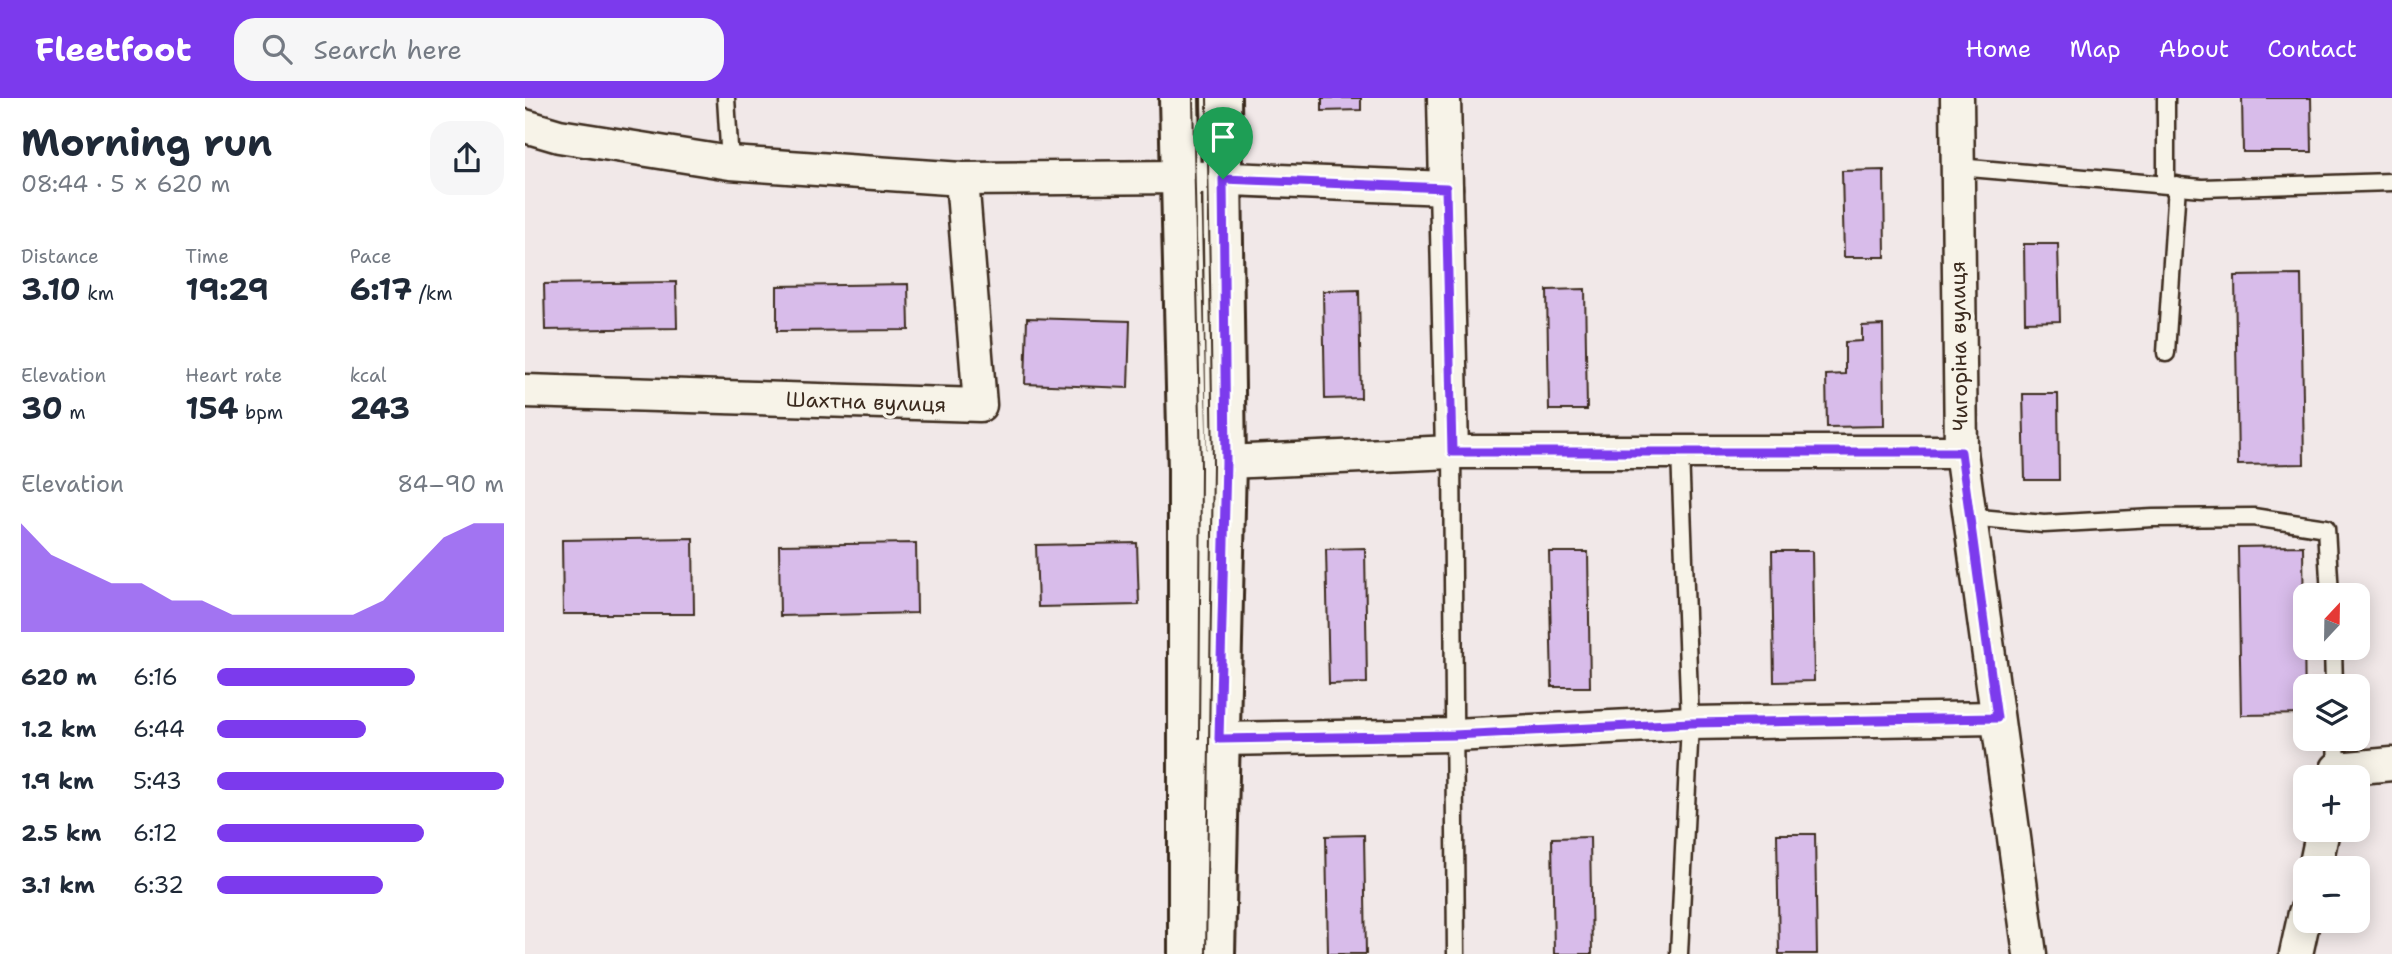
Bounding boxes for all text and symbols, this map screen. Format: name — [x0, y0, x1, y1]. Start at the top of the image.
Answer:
search box — [234, 18, 724, 81]
text: Fleetfoot — [35, 27, 192, 72]
icon: search — [258, 30, 296, 68]
text: Search here — [314, 32, 462, 67]
text: Home — [1965, 33, 2031, 65]
text: Map — [2069, 33, 2121, 65]
text: About — [2159, 33, 2229, 65]
text: Contact — [2267, 33, 2357, 65]
pin — [1193, 107, 1253, 179]
text: Morning run — [21, 117, 272, 168]
icon: arrive — [1204, 118, 1242, 156]
button: share — [430, 121, 504, 195]
text: 08:44 · 5 × 620 m — [21, 169, 230, 199]
text: Distance — [21, 244, 99, 269]
text: Time — [185, 244, 229, 269]
text: Pace — [350, 244, 391, 269]
street label: Чигоріна вулиця — [1944, 261, 1974, 431]
text: 3.10 — [21, 269, 81, 310]
text: 19:29 — [185, 269, 269, 310]
text: 6:17 — [350, 269, 412, 310]
text: km — [81, 281, 114, 306]
text: /km — [412, 281, 453, 306]
text: Elevation — [21, 363, 106, 388]
text: Heart rate — [185, 363, 282, 388]
text: kcal — [350, 363, 387, 388]
street label: Шахтна вулиця — [785, 385, 947, 419]
text: 30 — [21, 388, 63, 429]
text: 154 — [185, 388, 238, 429]
text: 243 — [350, 388, 410, 429]
text: m — [63, 400, 86, 425]
text: bpm — [238, 400, 283, 425]
text: Elevation — [21, 469, 124, 499]
text: 84–90 m — [397, 469, 504, 499]
north arrow — [2293, 583, 2369, 660]
map controls — [2293, 583, 2370, 933]
text: 620 m — [21, 662, 97, 692]
text: 6:16 — [133, 662, 178, 692]
button: layers — [2293, 674, 2370, 751]
text: 1.2 km — [21, 714, 97, 744]
text: 6:44 — [133, 714, 185, 744]
button: + — [2293, 765, 2370, 842]
text: 1.9 km — [21, 766, 94, 796]
text: 5:43 — [133, 766, 182, 796]
text: 2.5 km — [21, 818, 102, 848]
text: 6:12 — [133, 818, 178, 848]
button: − — [2293, 856, 2370, 933]
text: 3.1 km — [21, 870, 95, 900]
text: 6:32 — [133, 870, 184, 900]

